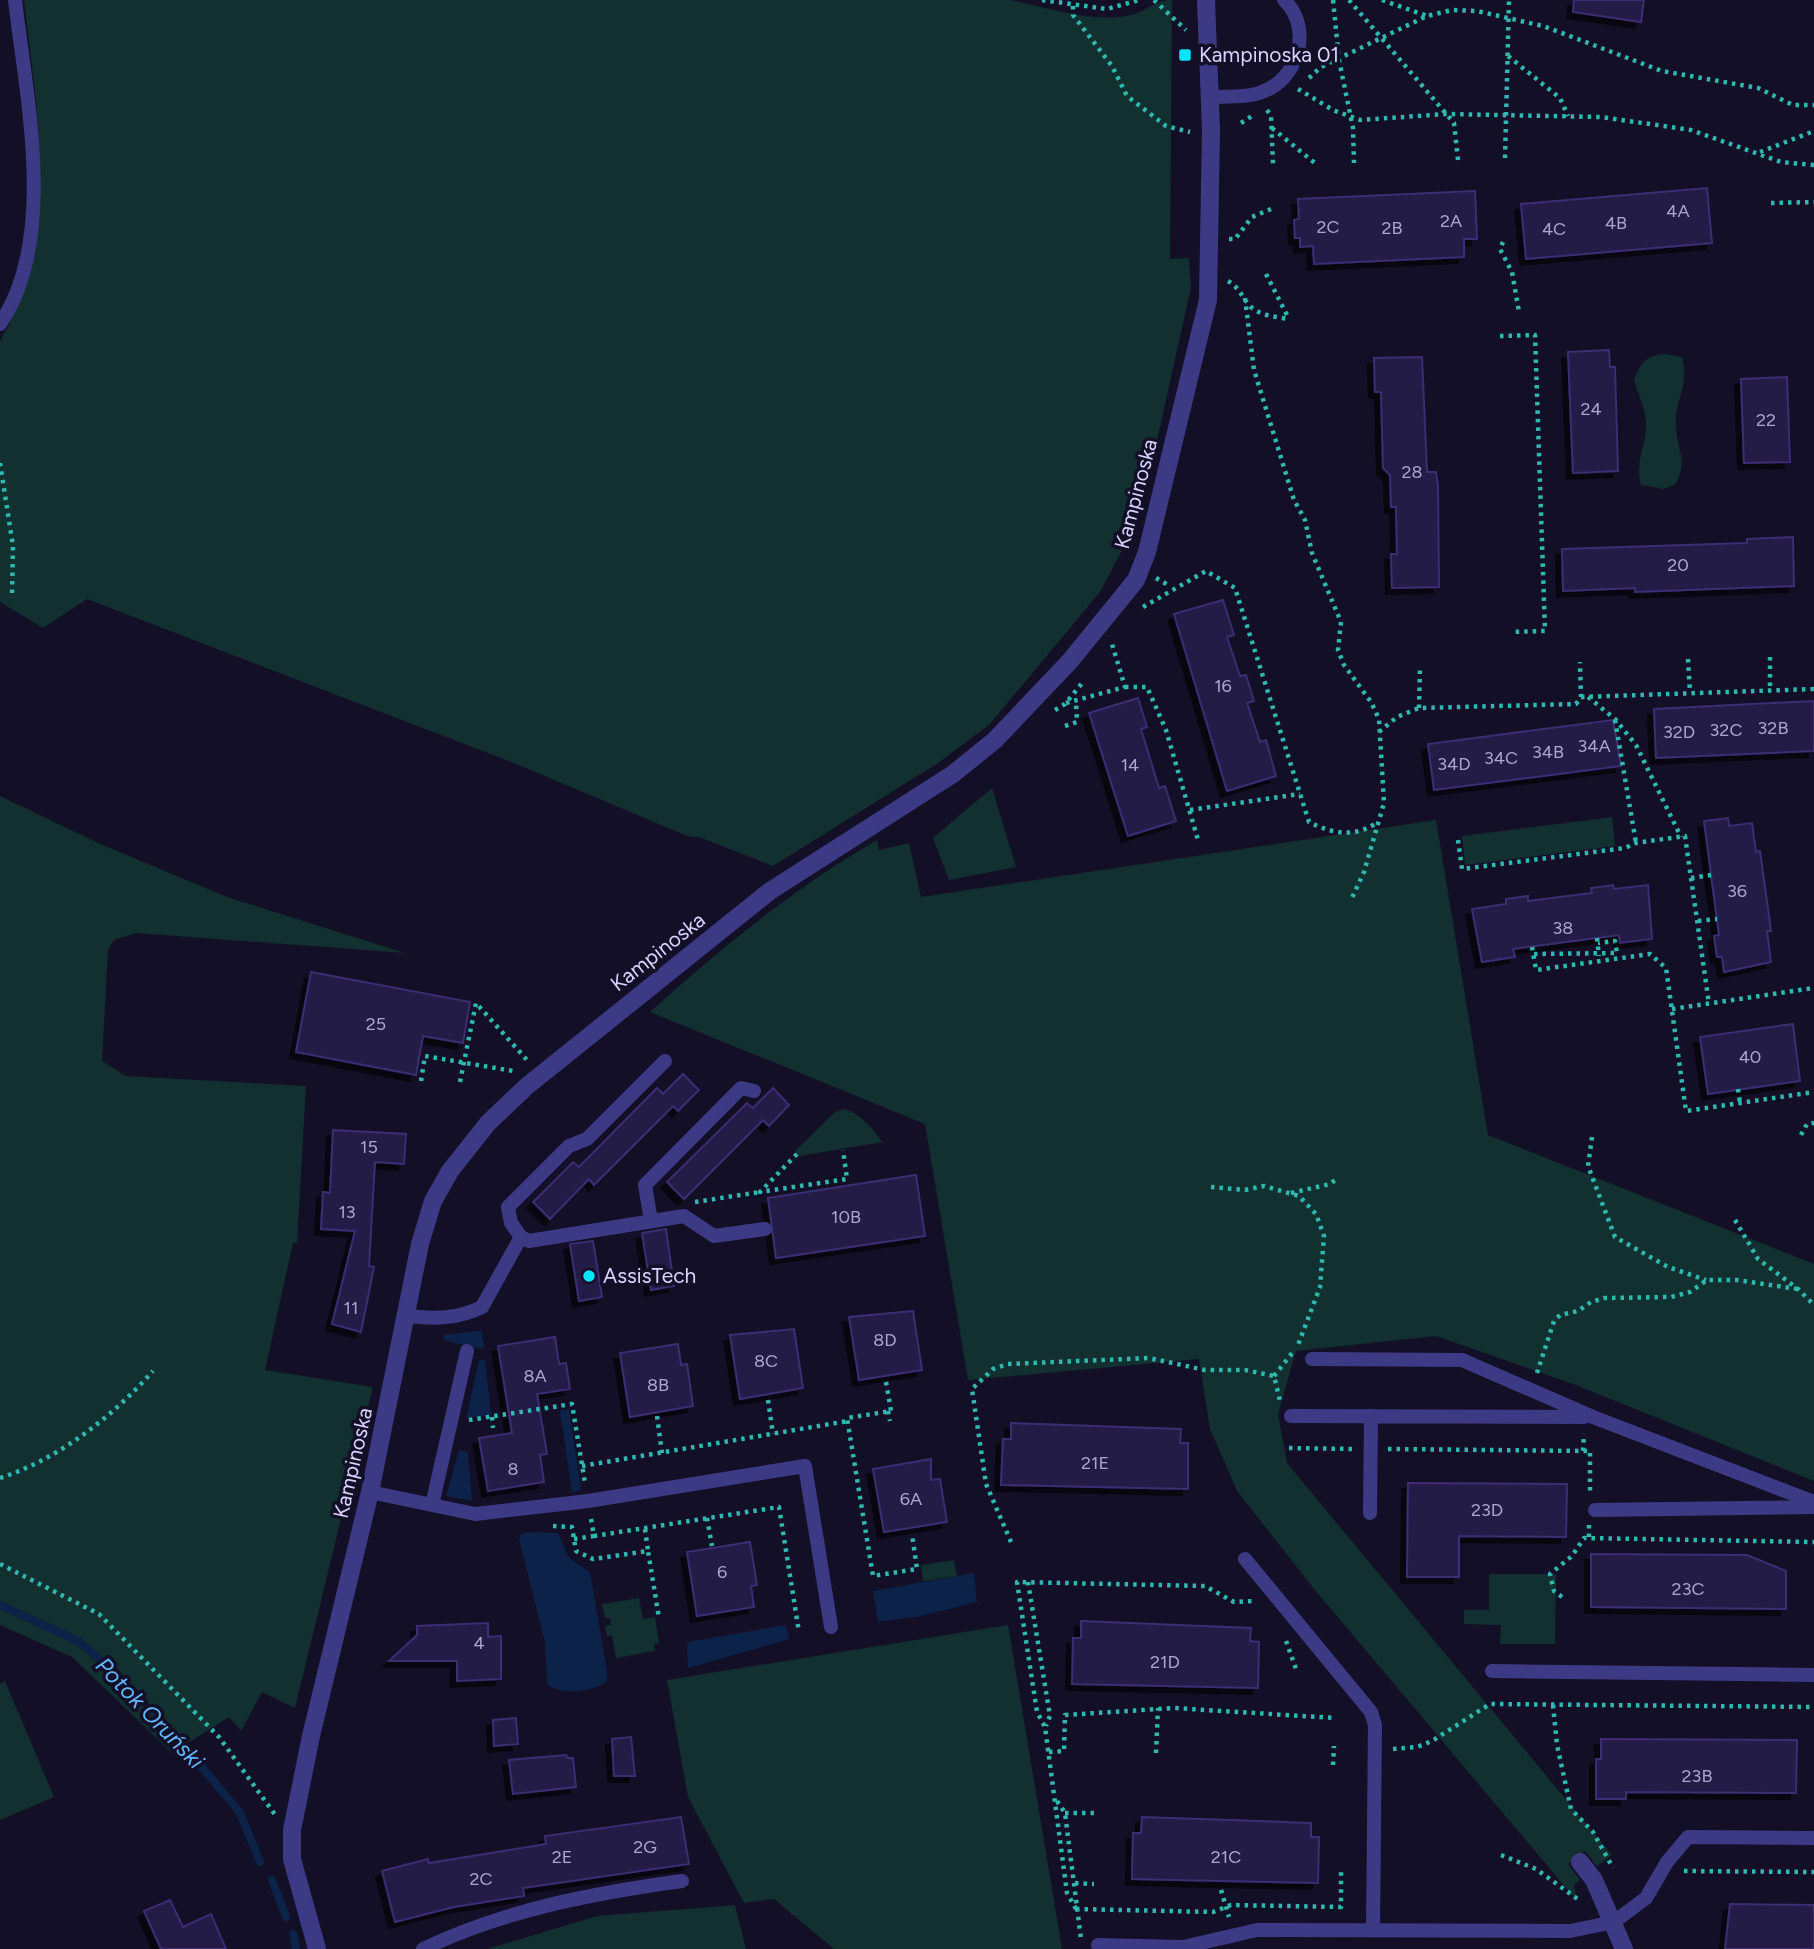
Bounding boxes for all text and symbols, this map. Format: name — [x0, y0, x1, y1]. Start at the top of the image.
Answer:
place label: Kampinoska 01 — [1199, 42, 1339, 67]
marker: Kampinoska 01 — [1177, 47, 1193, 63]
house number: 4A — [1666, 200, 1690, 222]
house number: 2A — [1440, 210, 1462, 232]
house number: 4B — [1605, 212, 1627, 234]
house number: 2C — [1316, 216, 1340, 238]
house number: 2B — [1381, 217, 1403, 239]
house number: 4C — [1542, 218, 1566, 240]
house number: 24 — [1580, 398, 1602, 420]
house number: 22 — [1756, 409, 1776, 431]
street label: Kampinoska — [1109, 436, 1162, 552]
house number: 28 — [1401, 461, 1423, 483]
house number: 20 — [1667, 554, 1689, 576]
house number: 16 — [1214, 675, 1232, 697]
house number: 32B — [1758, 717, 1788, 739]
house number: 32C — [1710, 719, 1742, 741]
house number: 32D — [1663, 721, 1695, 743]
house number: 34A — [1577, 735, 1611, 757]
house number: 34B — [1532, 741, 1564, 763]
house number: 34C — [1484, 747, 1518, 769]
house number: 34D — [1437, 753, 1471, 775]
house number: 14 — [1121, 754, 1139, 776]
house number: 36 — [1727, 880, 1747, 902]
street label: Kampinoska — [606, 907, 710, 996]
house number: 38 — [1553, 917, 1573, 939]
house number: 25 — [366, 1013, 386, 1035]
house number: 40 — [1739, 1046, 1761, 1068]
house number: 15 — [360, 1136, 378, 1158]
house number: 13 — [338, 1201, 356, 1223]
house number: 10B — [831, 1206, 861, 1228]
place label: AssisTech — [603, 1263, 696, 1288]
marker: AssisTech — [581, 1268, 597, 1284]
house number: 11 — [344, 1297, 358, 1319]
house number: 8D — [873, 1329, 897, 1351]
house number: 8C — [754, 1350, 778, 1372]
house number: 8A — [523, 1365, 547, 1387]
house number: 8B — [647, 1374, 669, 1396]
street label: Kampinoska — [328, 1405, 377, 1521]
house number: 21E — [1081, 1452, 1109, 1474]
house number: 8 — [507, 1458, 519, 1480]
house number: 6A — [900, 1488, 922, 1510]
house number: 23D — [1471, 1499, 1503, 1521]
house number: 6 — [717, 1561, 727, 1583]
house number: 23C — [1672, 1578, 1704, 1600]
house number: 4 — [473, 1632, 485, 1654]
water label: Potok Oruński — [90, 1651, 211, 1775]
house number: 21D — [1150, 1651, 1180, 1673]
house number: 23B — [1682, 1765, 1712, 1787]
house number: 2G — [633, 1836, 657, 1858]
house number: 2E — [552, 1846, 572, 1868]
house number: 21C — [1211, 1846, 1241, 1868]
house number: 2C — [469, 1868, 493, 1890]

